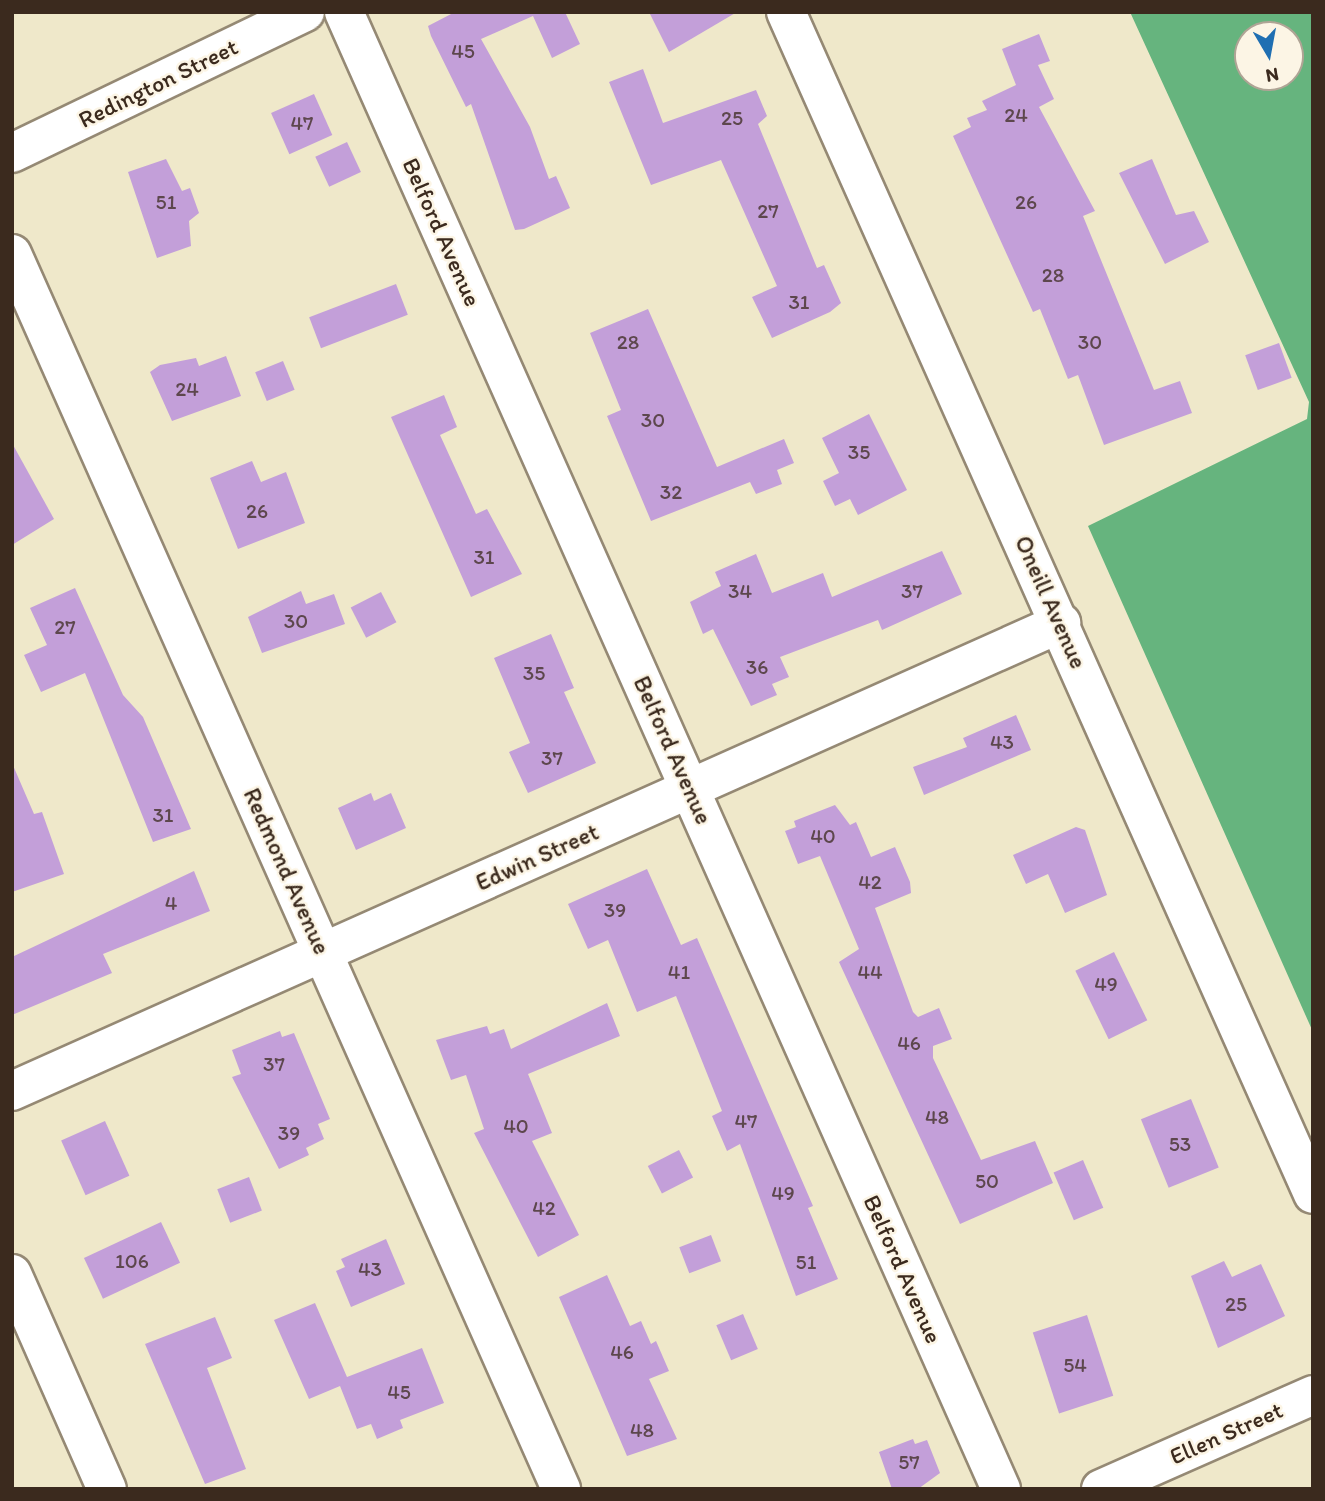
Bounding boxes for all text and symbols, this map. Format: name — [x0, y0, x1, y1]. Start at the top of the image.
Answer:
north arrow — [1234, 21, 1304, 91]
street label: Redington Street — [74, 32, 242, 134]
house number: 45 — [451, 38, 475, 64]
text: N — [1264, 63, 1281, 88]
house number: 24 — [1004, 102, 1028, 128]
house number: 25 — [721, 105, 743, 131]
house number: 47 — [290, 110, 314, 136]
street label: Belford Avenue — [397, 154, 487, 310]
house number: 51 — [156, 189, 176, 215]
house number: 26 — [1015, 189, 1037, 215]
house number: 27 — [757, 198, 779, 224]
house number: 28 — [1042, 262, 1064, 288]
house number: 31 — [788, 289, 810, 315]
house number: 28 — [617, 329, 639, 355]
house number: 30 — [1078, 329, 1102, 355]
house number: 24 — [175, 376, 199, 402]
house number: 30 — [641, 407, 665, 433]
house number: 35 — [848, 439, 870, 465]
house number: 32 — [660, 479, 682, 505]
house number: 26 — [246, 498, 268, 524]
street label: Oneill Avenue — [1009, 531, 1093, 673]
house number: 31 — [473, 544, 495, 570]
house number: 34 — [728, 578, 752, 604]
house number: 37 — [901, 578, 923, 604]
house number: 30 — [284, 608, 308, 634]
house number: 27 — [54, 614, 76, 640]
house number: 36 — [746, 654, 768, 680]
house number: 35 — [523, 660, 545, 686]
street label: Belford Avenue — [628, 672, 718, 828]
house number: 43 — [990, 729, 1014, 755]
house number: 37 — [541, 745, 563, 771]
street label: Redmond Avenue — [238, 784, 336, 958]
house number: 31 — [152, 802, 174, 828]
street label: Edwin Street — [471, 817, 603, 897]
house number: 40 — [810, 823, 836, 849]
house number: 42 — [858, 869, 882, 895]
house number: 4 — [165, 890, 177, 916]
house number: 39 — [604, 897, 626, 923]
house number: 41 — [668, 959, 690, 985]
house number: 44 — [857, 959, 883, 985]
house number: 49 — [1094, 971, 1118, 997]
house number: 46 — [897, 1030, 921, 1056]
house number: 37 — [263, 1051, 285, 1077]
house number: 48 — [925, 1104, 949, 1130]
house number: 47 — [734, 1108, 758, 1134]
house number: 40 — [503, 1113, 529, 1139]
house number: 39 — [278, 1120, 300, 1146]
house number: 53 — [1169, 1131, 1191, 1157]
house number: 50 — [975, 1168, 999, 1194]
house number: 49 — [771, 1180, 795, 1206]
street label: Belford Avenue — [858, 1191, 948, 1347]
house number: 42 — [532, 1195, 556, 1221]
house number: 106 — [115, 1248, 149, 1274]
house number: 51 — [796, 1249, 816, 1275]
house number: 43 — [358, 1256, 382, 1282]
house number: 25 — [1225, 1291, 1247, 1317]
house number: 46 — [610, 1339, 634, 1365]
house number: 54 — [1063, 1352, 1087, 1378]
house number: 45 — [387, 1379, 411, 1405]
street label: Ellen Street — [1165, 1395, 1287, 1471]
house number: 48 — [630, 1417, 654, 1443]
house number: 57 — [898, 1449, 920, 1475]

